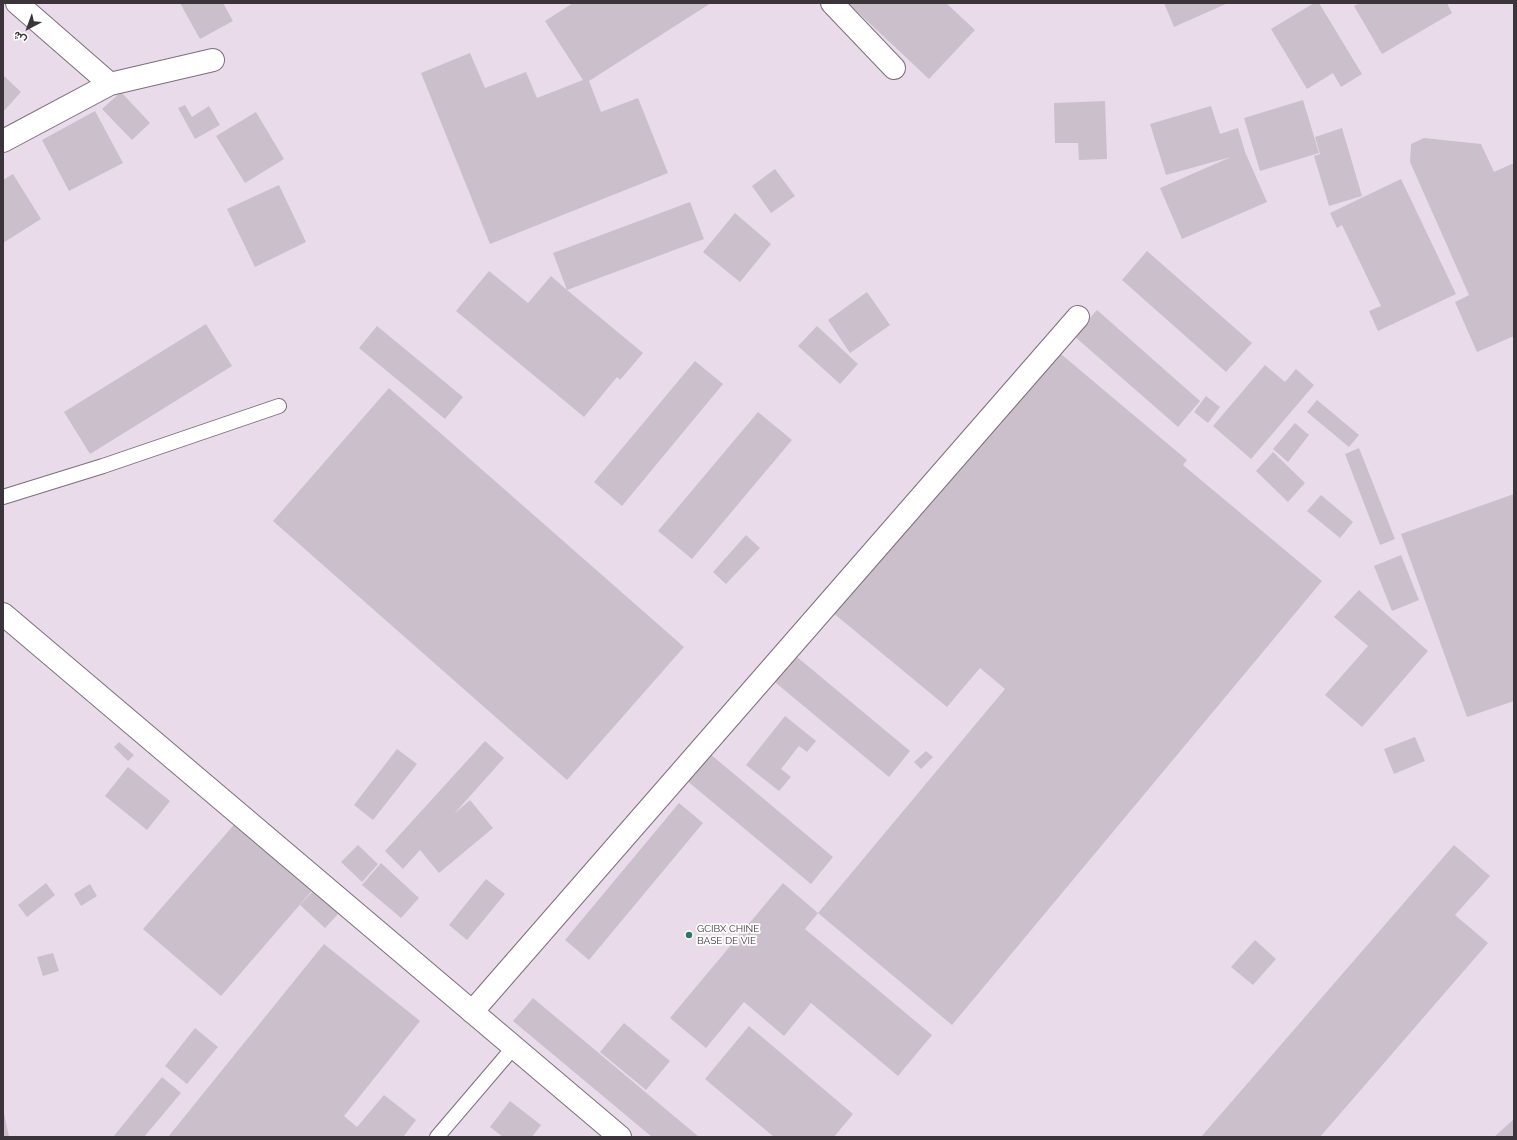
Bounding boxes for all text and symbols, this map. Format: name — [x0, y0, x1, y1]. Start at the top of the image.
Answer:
north arrow — [8, 8, 48, 48]
text: ش — [11, 28, 29, 47]
place label: GCIBX CHINE BASE DE VIE — [697, 923, 759, 946]
marker: GCIBX CHINE BASE DE VIE — [684, 930, 694, 940]

